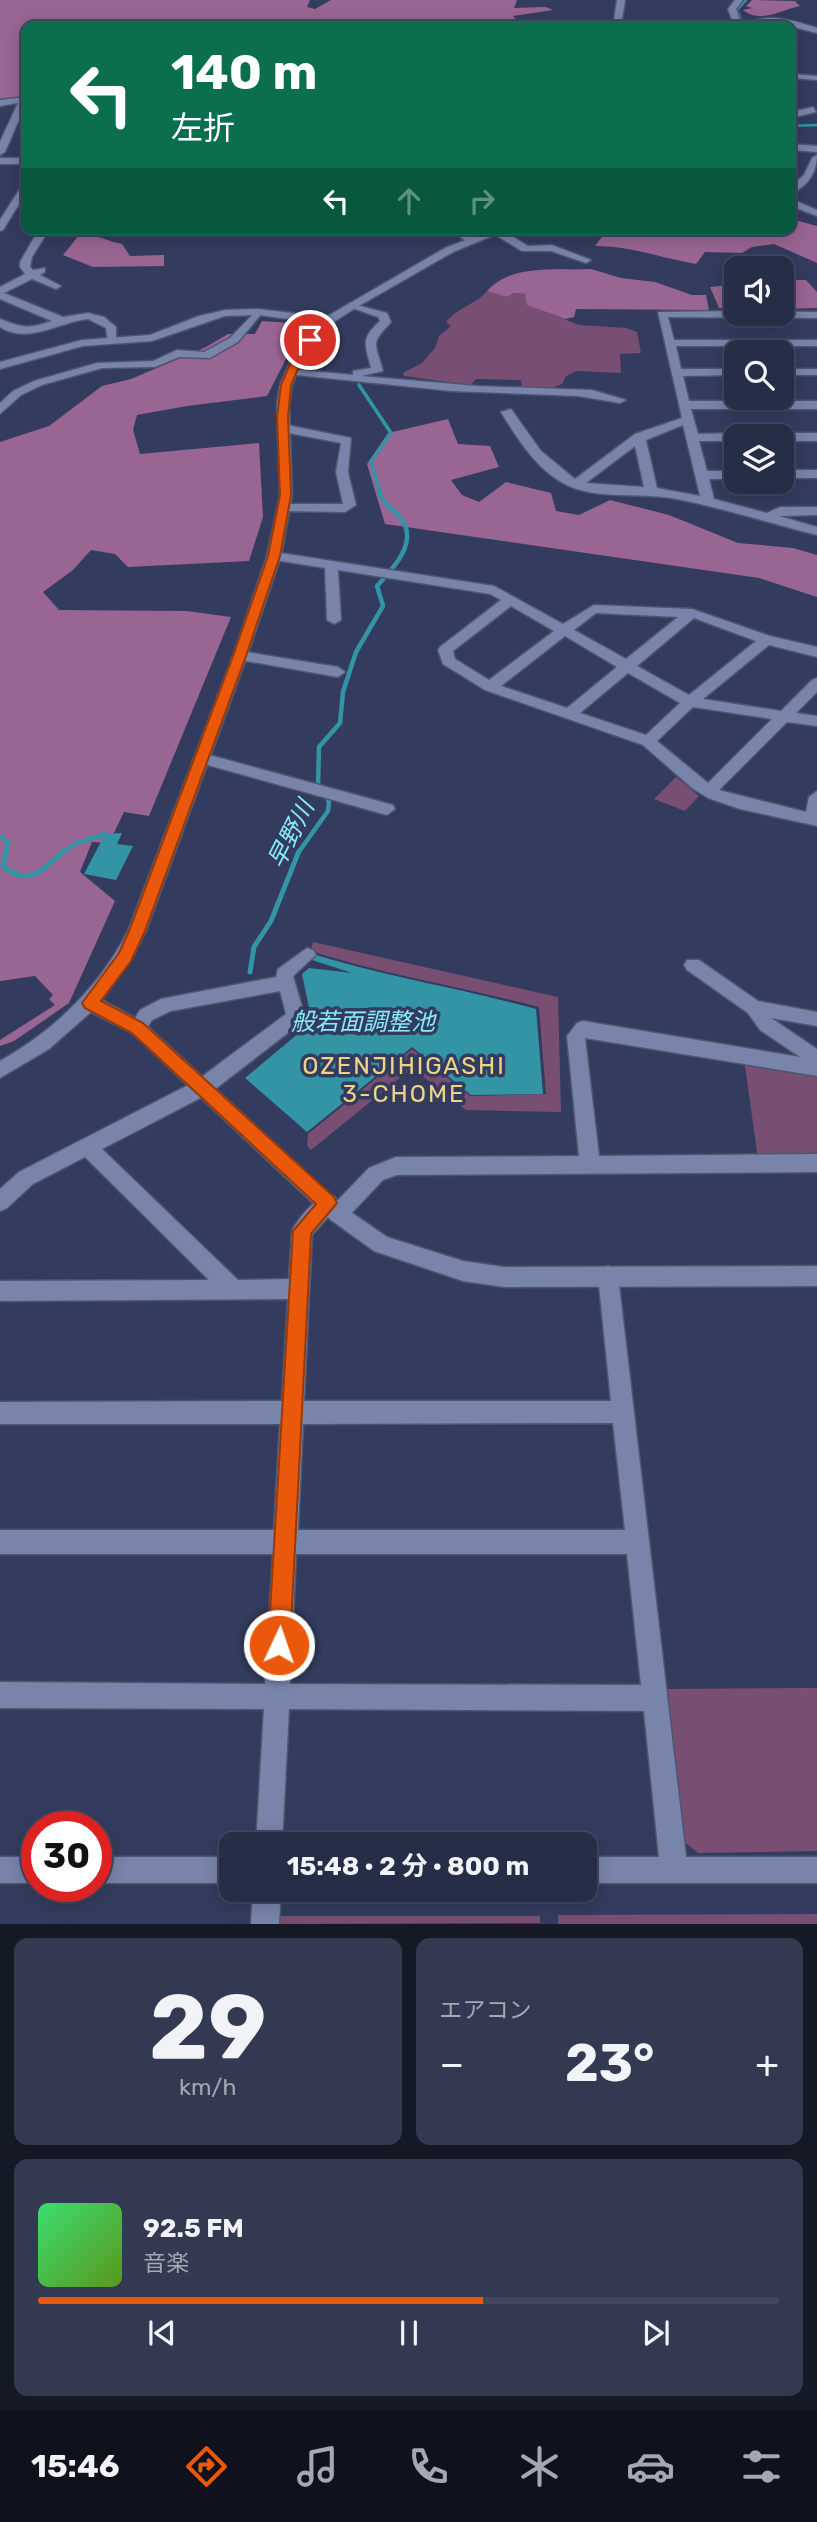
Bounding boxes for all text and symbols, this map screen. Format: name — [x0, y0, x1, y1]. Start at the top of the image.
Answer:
text: 140 m — [171, 43, 317, 101]
icon: left — [56, 49, 147, 140]
text: 左折 — [171, 109, 235, 147]
icon: left — [317, 182, 355, 220]
icon: ahead — [390, 182, 428, 220]
icon: right — [463, 182, 501, 220]
map controls — [724, 256, 794, 494]
button: sound — [724, 256, 794, 326]
pin — [280, 310, 340, 370]
icon: arrive — [291, 321, 329, 359]
button: search — [724, 340, 794, 410]
button: layers — [724, 424, 794, 494]
water label: 早野川 — [262, 793, 321, 872]
water label: 般若面調整池 — [291, 1008, 437, 1036]
district label: OZENJIHIGASHI 3-CHOME — [302, 1052, 506, 1108]
position arrow — [242, 1608, 316, 1682]
speed limit sign: 30 — [21, 1811, 112, 1902]
text: 15:48 · 2 分 · 800 m — [287, 1851, 529, 1882]
text: 29 — [149, 1973, 266, 2081]
text: エアコン — [440, 1996, 532, 2024]
text: 23° — [565, 2032, 654, 2094]
text: − — [440, 2041, 464, 2087]
text: + — [755, 2041, 779, 2087]
text: km/h — [179, 2073, 236, 2101]
text: 92.5 FM — [143, 2213, 244, 2244]
text: 音楽 — [143, 2249, 189, 2277]
icon: previous — [143, 2314, 181, 2352]
icon: pause — [390, 2314, 428, 2352]
icon: next — [637, 2314, 675, 2352]
icon: directions — [182, 2442, 231, 2491]
icon: music — [293, 2442, 342, 2491]
icon: phone — [404, 2442, 453, 2491]
icon: climate — [515, 2442, 564, 2491]
icon: car — [626, 2442, 675, 2491]
icon: filters — [737, 2442, 786, 2491]
text: 15:46 — [31, 2447, 120, 2485]

